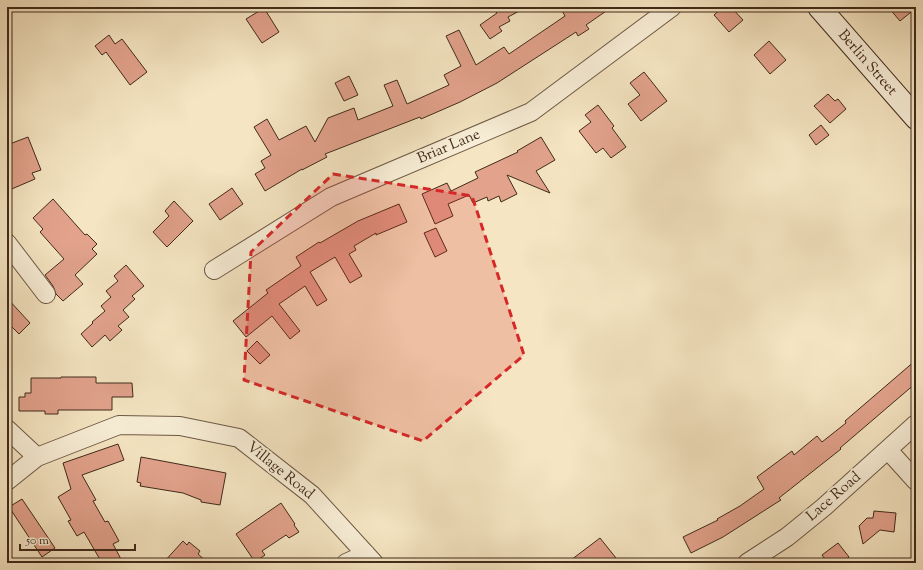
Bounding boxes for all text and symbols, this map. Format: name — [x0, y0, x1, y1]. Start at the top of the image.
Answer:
street label: Berlin Street — [832, 25, 902, 101]
street label: Briar Lane — [414, 124, 484, 170]
street label: Village Road — [242, 437, 319, 505]
street label: Lace Road — [802, 467, 866, 527]
scale bar — [20, 526, 135, 552]
text: 50 m — [25, 532, 49, 550]

